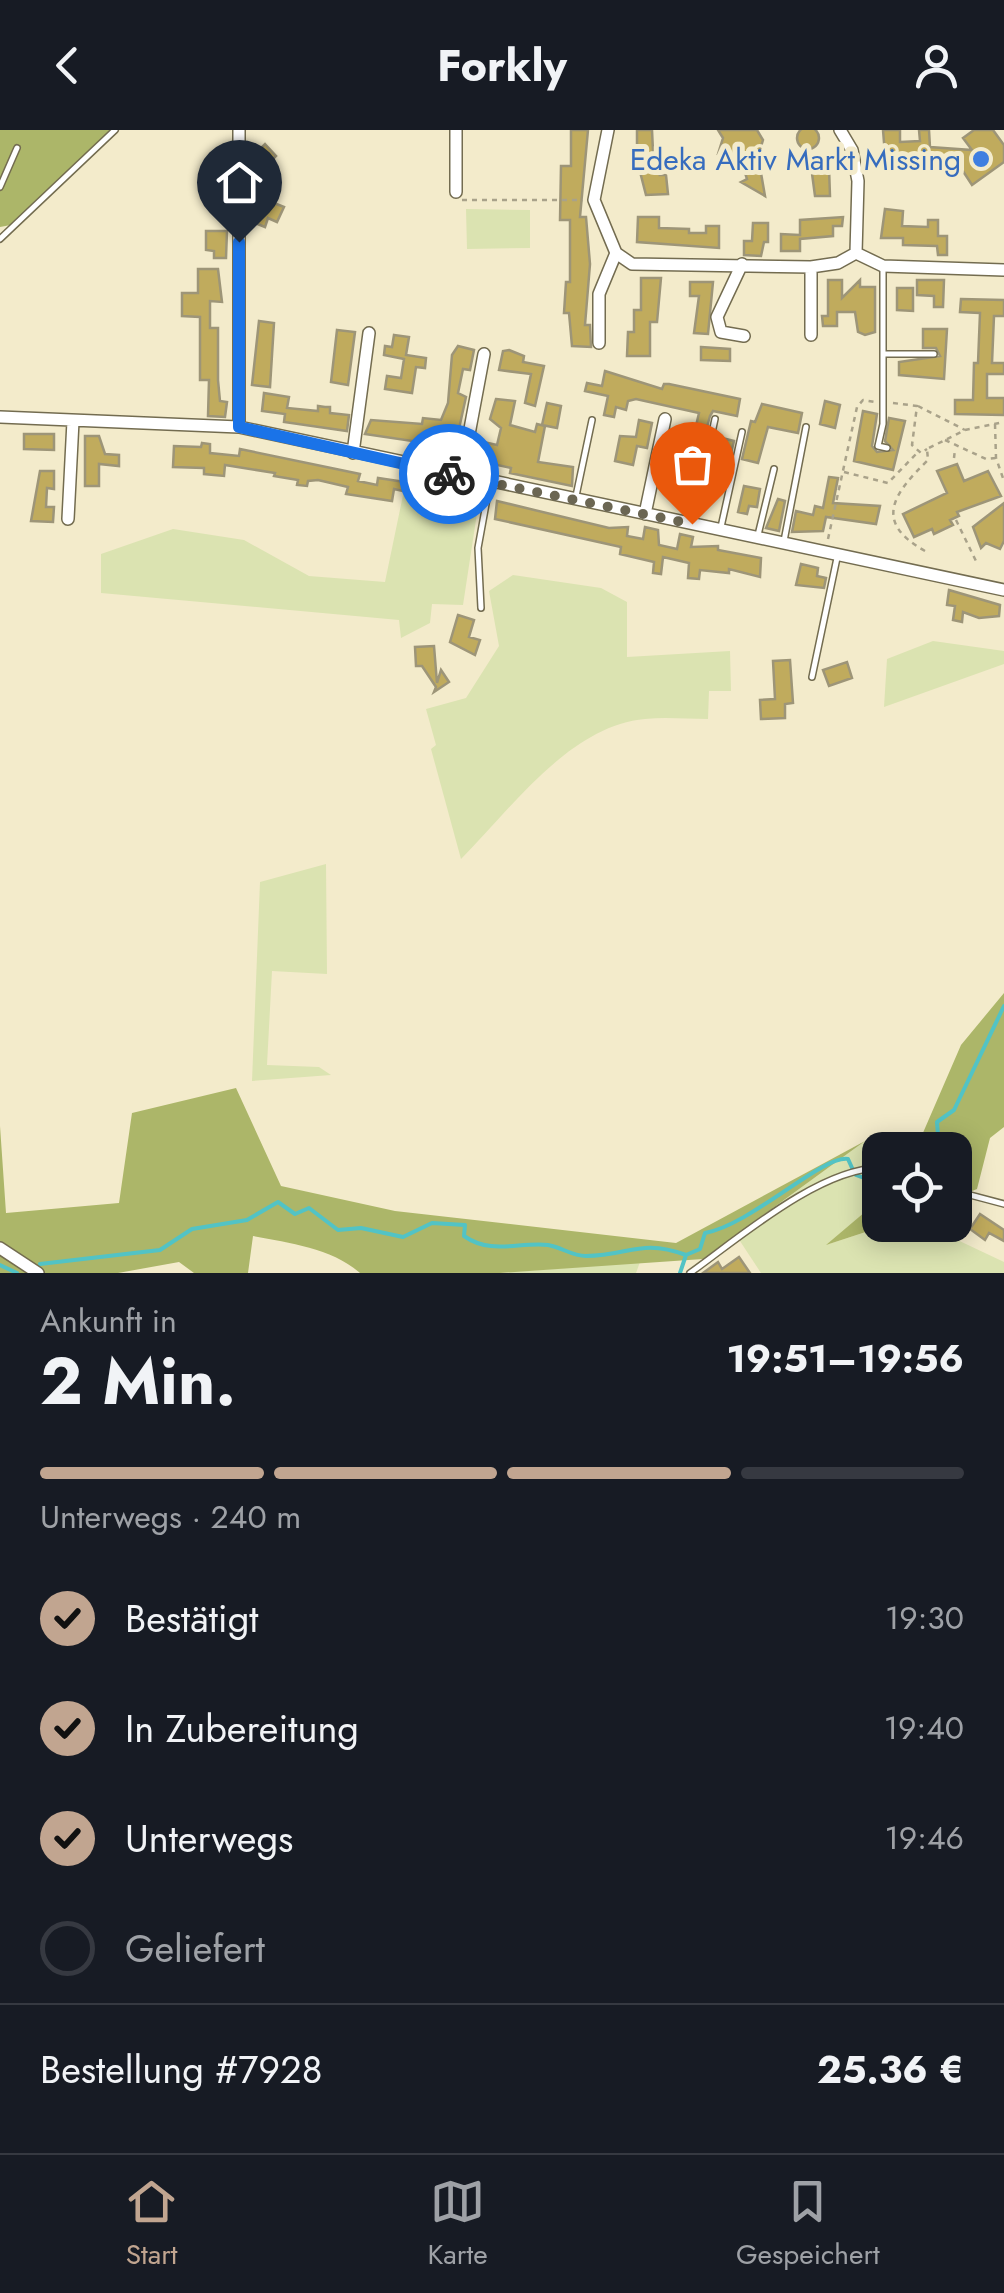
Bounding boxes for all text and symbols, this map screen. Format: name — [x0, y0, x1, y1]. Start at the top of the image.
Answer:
text: Forkly — [437, 33, 567, 98]
icon: back — [40, 38, 95, 93]
icon: person — [909, 38, 964, 93]
place label: Edeka Aktiv Markt Missing — [630, 138, 961, 181]
pin — [197, 140, 282, 243]
marker: Edeka Aktiv Markt Missing — [970, 148, 992, 170]
icon: home — [212, 155, 267, 210]
pin — [650, 422, 735, 525]
courier — [399, 424, 499, 524]
icon: bag — [665, 437, 720, 492]
icon: bike — [422, 447, 477, 502]
map controls — [862, 1132, 972, 1242]
button: locate — [862, 1132, 972, 1242]
text: Ankunft in — [40, 1298, 177, 1344]
text: 19:51–19:56 — [726, 1331, 964, 1386]
text: 2 Min. — [40, 1334, 236, 1428]
text: Unterwegs · 240 m — [40, 1494, 301, 1540]
icon: check — [40, 1591, 95, 1646]
text: Bestätigt — [125, 1591, 258, 1646]
text: 19:30 — [885, 1595, 964, 1641]
icon: check — [40, 1701, 95, 1756]
text: In Zubereitung — [125, 1701, 359, 1756]
text: 19:40 — [884, 1705, 964, 1751]
icon: check — [40, 1811, 95, 1866]
text: Unterwegs — [125, 1811, 293, 1866]
text: 19:46 — [884, 1815, 964, 1861]
text: Geliefert — [125, 1921, 265, 1976]
text: Bestellung #7928 — [40, 2042, 322, 2097]
text: 25.36 € — [817, 2042, 964, 2097]
tab: Start — [124, 2174, 179, 2275]
tab: Karte — [428, 2174, 488, 2275]
tab: Gespeichert — [736, 2174, 880, 2275]

